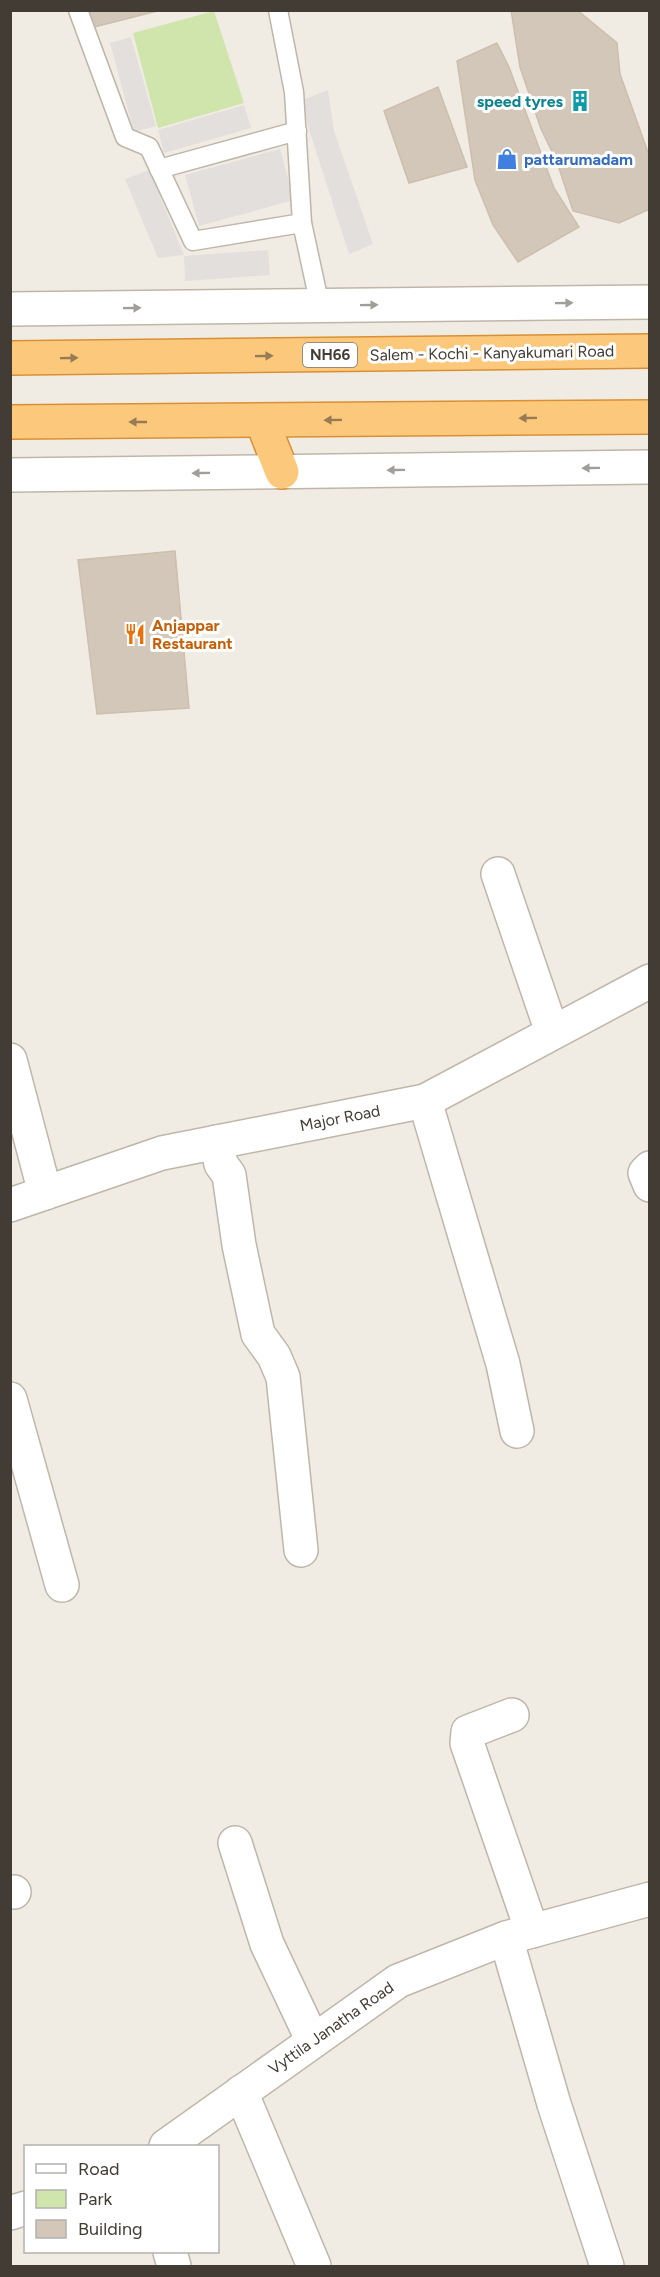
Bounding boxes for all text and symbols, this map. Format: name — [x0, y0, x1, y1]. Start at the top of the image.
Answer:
building icon: speed tyres — [568, 89, 592, 113]
place label: speed tyres — [477, 92, 564, 111]
shop icon: pattarumadam — [495, 147, 519, 171]
place label: pattarumadam — [524, 150, 633, 169]
one-way arrow — [554, 298, 573, 308]
one-way arrow — [359, 301, 378, 310]
one-way arrow — [122, 303, 141, 313]
street label: Salem - Kochi - Kanyakumari Road — [370, 341, 614, 365]
road number: NH66 — [303, 343, 357, 367]
one-way arrow — [254, 351, 273, 361]
one-way arrow — [59, 353, 78, 363]
one-way arrow — [519, 413, 538, 423]
one-way arrow — [324, 415, 343, 425]
one-way arrow — [129, 417, 148, 427]
one-way arrow — [582, 463, 601, 472]
one-way arrow — [387, 465, 406, 475]
one-way arrow — [192, 468, 211, 478]
place label: Anjappar Restaurant — [152, 616, 233, 653]
restaurant icon: Anjappar Restaurant — [123, 622, 147, 646]
street label: Major Road — [298, 1101, 382, 1135]
street label: Vyttila Janatha Road — [265, 1978, 397, 2078]
legend — [24, 2145, 219, 2253]
text: Road — [78, 2158, 119, 2180]
text: Park — [78, 2188, 113, 2210]
text: Building — [78, 2218, 143, 2240]

